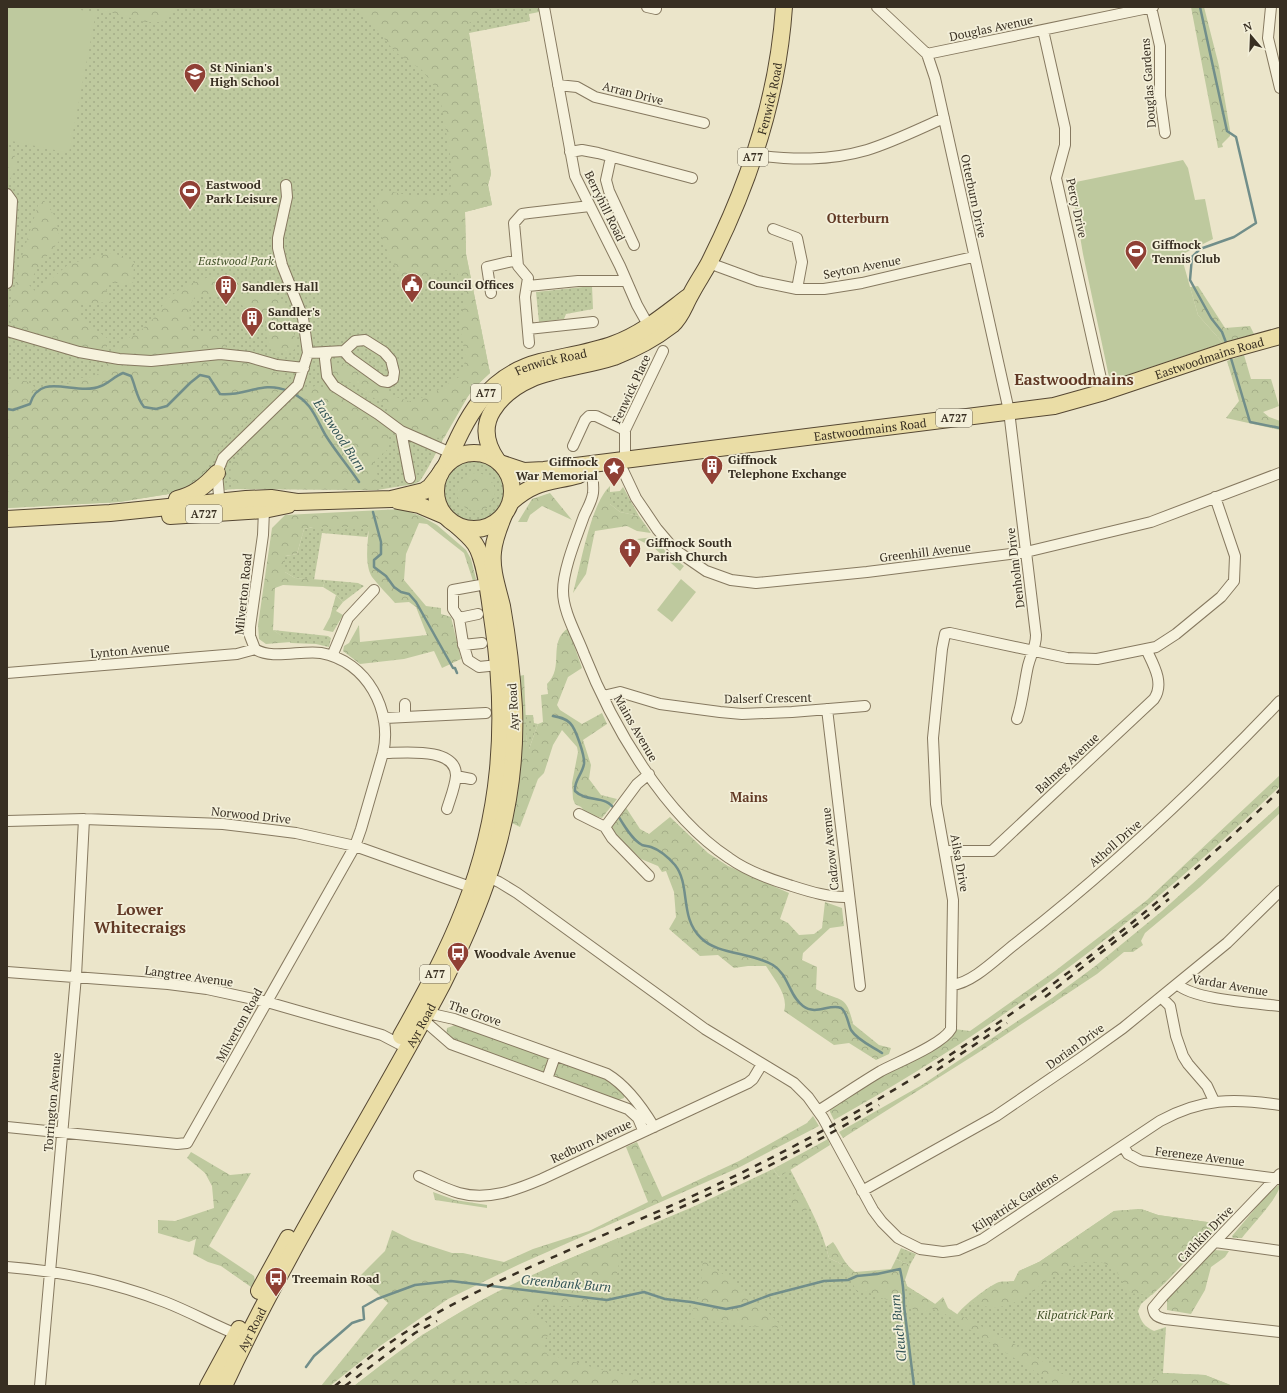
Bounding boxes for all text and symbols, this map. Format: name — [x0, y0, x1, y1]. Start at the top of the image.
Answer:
street label: Douglas Avenue — [948, 12, 1034, 44]
north arrow — [1231, 16, 1271, 56]
text: N — [1242, 18, 1255, 35]
street label: Douglas Gardens — [1137, 38, 1159, 128]
place label: St Ninian's High School — [210, 60, 279, 89]
school or university icon: St Ninian's High School — [182, 61, 208, 94]
street label: Fenwick Road — [753, 61, 785, 136]
street label: Arran Drive — [601, 78, 665, 108]
road number: A77 — [738, 148, 768, 166]
street label: Otterburn Drive — [958, 153, 990, 239]
street label: Berryhill Road — [581, 168, 629, 244]
place label: Eastwood Park Leisure — [206, 177, 278, 206]
street label: Percy Drive — [1063, 177, 1091, 239]
sports icon: Eastwood Park Leisure — [177, 178, 203, 211]
district label: Otterburn — [827, 209, 890, 227]
place label: Giffnock Tennis Club — [1152, 237, 1220, 266]
sports icon: Giffnock Tennis Club — [1123, 238, 1149, 271]
street label: Seyton Avenue — [822, 252, 902, 282]
park label: Eastwood Park — [197, 253, 274, 268]
public building icon: Council Offices — [399, 271, 425, 304]
building icon: Sandlers Hall — [213, 273, 239, 306]
place label: Council Offices — [428, 277, 514, 292]
place label: Sandlers Hall — [242, 279, 318, 294]
place label: Sandler's Cottage — [268, 304, 321, 333]
building icon: Sandler's Cottage — [239, 305, 265, 338]
street label: Eastwoodmains Road — [1153, 333, 1266, 382]
street label: Fenwick Road — [512, 345, 588, 378]
street label: Fenwick Place — [608, 352, 654, 426]
district label: Eastwoodmains — [1014, 368, 1134, 390]
road number: A77 — [471, 384, 501, 402]
water label: Eastwood Burn — [309, 394, 370, 475]
road number: A727 — [936, 409, 972, 427]
street label: Eastwoodmains Road — [813, 415, 928, 444]
place label: Giffnock Telephone Exchange — [728, 452, 847, 481]
building icon: Giffnock Telephone Exchange — [699, 453, 725, 486]
place label: Giffnock War Memorial — [516, 454, 598, 483]
place icon: Giffnock War Memorial — [601, 455, 627, 488]
road number: A727 — [186, 505, 222, 523]
street label: Denholm Drive — [1003, 527, 1027, 609]
place label: Giffnock South Parish Church — [646, 535, 732, 564]
church icon: Giffnock South Parish Church — [617, 536, 643, 569]
street label: Greenhill Avenue — [878, 539, 972, 565]
street label: Milverton Road — [231, 552, 255, 636]
street label: Lynton Avenue — [90, 639, 170, 661]
street label: Ayr Road — [504, 682, 522, 731]
street label: Dalserf Crescent — [724, 690, 812, 706]
street label: Mains Avenue — [611, 692, 661, 764]
street label: Balmeg Avenue — [1032, 730, 1102, 796]
district label: Mains — [730, 788, 768, 806]
street label: Norwood Drive — [210, 803, 292, 827]
street label: Cadzow Avenue — [818, 807, 842, 891]
street label: Atholl Drive — [1086, 816, 1144, 870]
street label: Ailsa Drive — [948, 833, 972, 893]
district label: Lower Whitecraigs — [94, 898, 186, 938]
bus stop icon: Woodvale Avenue — [445, 940, 471, 973]
place label: Woodvale Avenue — [474, 946, 576, 961]
street label: Langtree Avenue — [144, 962, 234, 990]
road number: A77 — [420, 965, 450, 983]
street label: Vardar Avenue — [1191, 971, 1269, 999]
street label: Milverton Road — [213, 985, 266, 1065]
street label: The Grove — [447, 997, 503, 1029]
street label: Ayr Road — [402, 1000, 439, 1050]
street label: Dorian Drive — [1043, 1020, 1107, 1072]
street label: Torrington Avenue — [40, 1052, 64, 1152]
street label: Redburn Avenue — [548, 1116, 634, 1166]
street label: Fereneze Avenue — [1154, 1143, 1246, 1169]
street label: Kilpatrick Gardens — [969, 1169, 1061, 1235]
street label: Cathkin Drive — [1174, 1202, 1236, 1266]
bus stop icon: Treemain Road — [263, 1265, 289, 1298]
water label: Greenbank Burn — [520, 1270, 612, 1296]
place label: Treemain Road — [292, 1271, 380, 1286]
water label: Cleuch Burn — [886, 1293, 910, 1363]
street label: Ayr Road — [234, 1304, 269, 1354]
park label: Kilpatrick Park — [1036, 1307, 1114, 1322]

